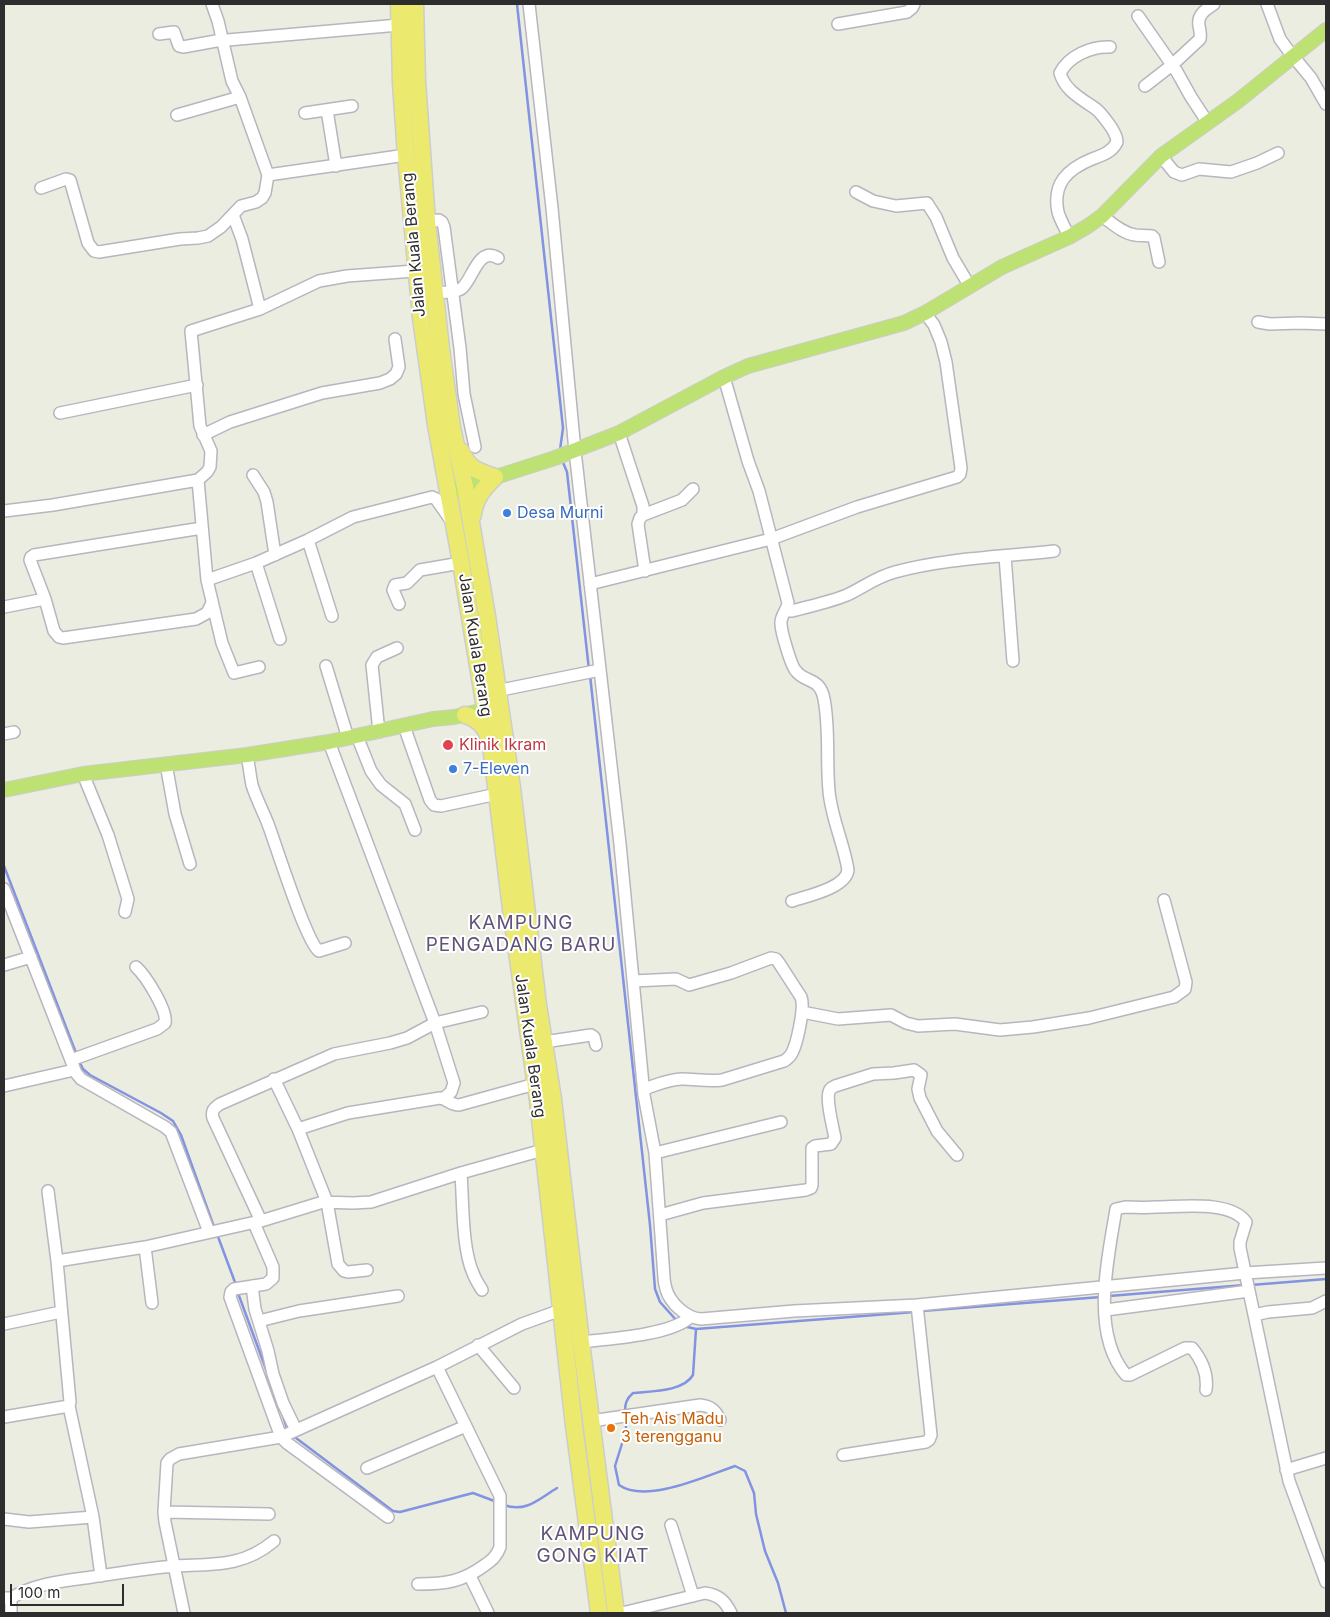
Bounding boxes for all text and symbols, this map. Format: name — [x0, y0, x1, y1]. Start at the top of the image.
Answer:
street label: Jalan Kuala Berang — [398, 172, 430, 318]
place label: Desa Murni — [517, 503, 603, 523]
marker: Desa Murni — [501, 507, 513, 519]
street label: Jalan Kuala Berang — [454, 572, 496, 718]
place label: Klinik Ikram — [459, 735, 546, 755]
marker: Klinik Ikram — [441, 738, 455, 752]
place label: 7-Eleven — [463, 759, 529, 779]
marker: 7-Eleven — [447, 763, 459, 775]
district label: KAMPUNG PENGADANG BARU — [424, 912, 618, 956]
street label: Jalan Kuala Berang — [510, 973, 550, 1119]
place label: Teh Ais Madu 3 terengganu — [621, 1409, 724, 1447]
marker: Teh Ais Madu 3 terengganu — [605, 1422, 617, 1434]
district label: KAMPUNG GONG KIAT — [535, 1523, 651, 1567]
scale bar — [12, 1574, 126, 1606]
text: 100 m — [18, 1583, 60, 1602]

